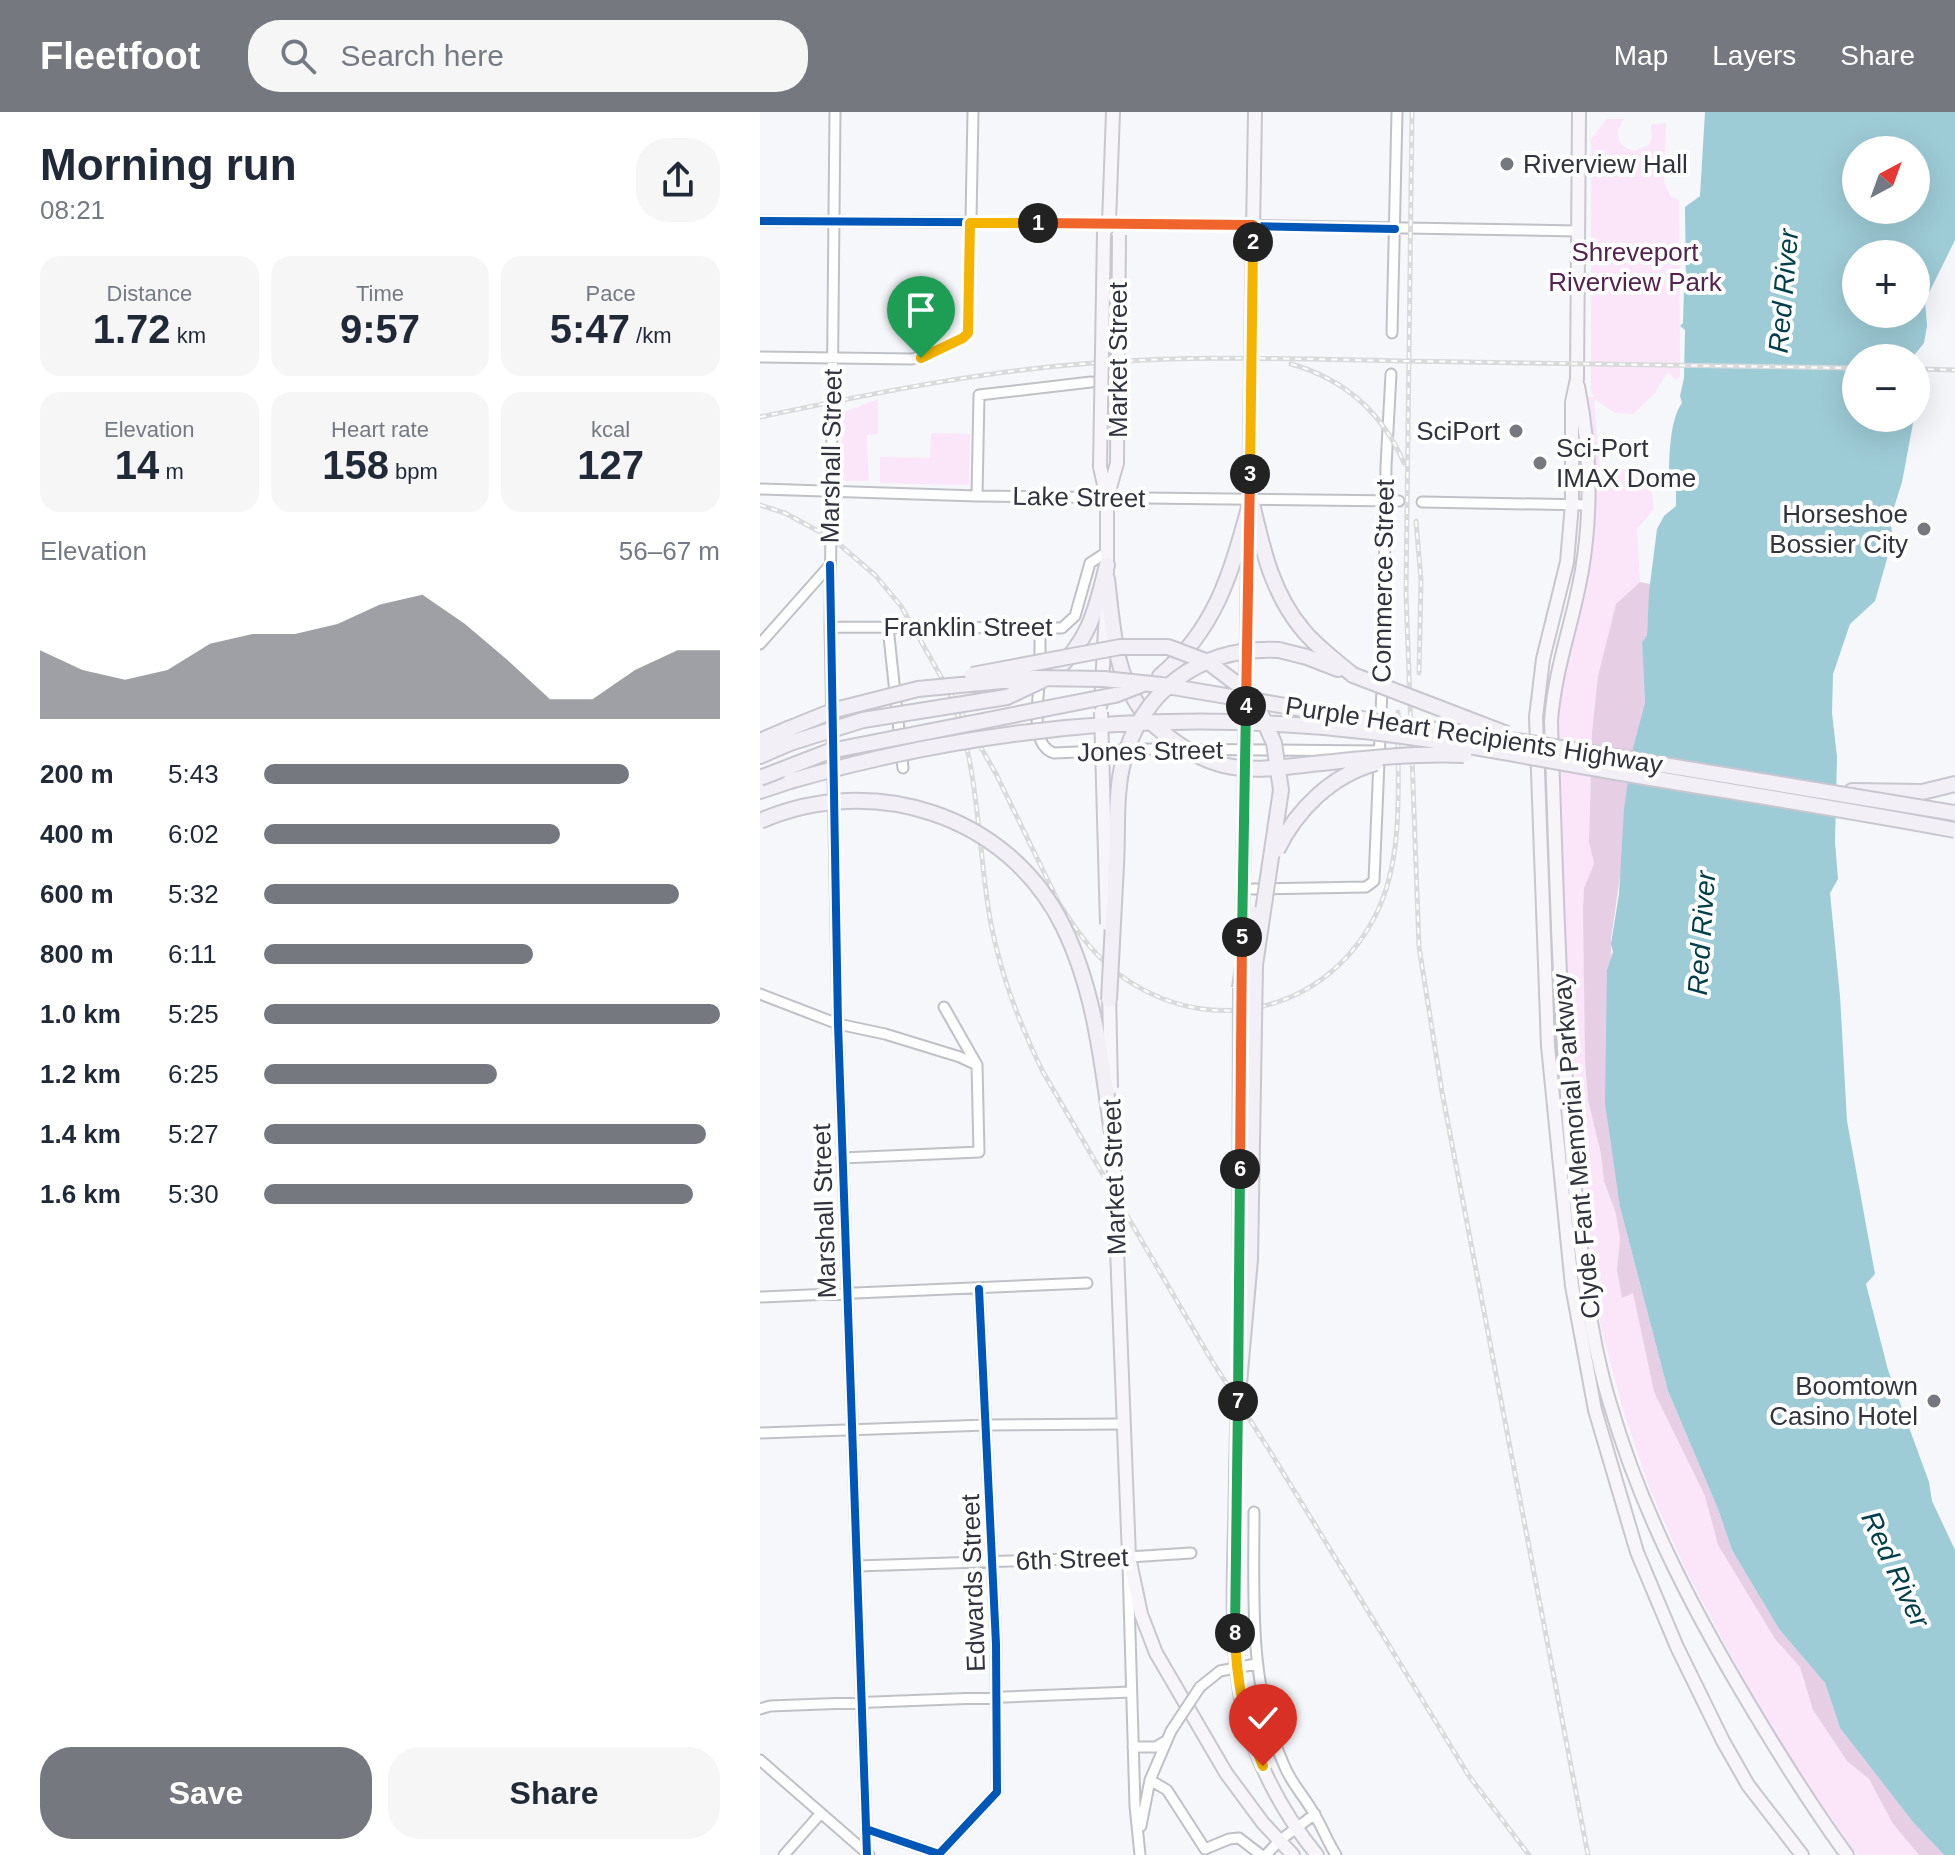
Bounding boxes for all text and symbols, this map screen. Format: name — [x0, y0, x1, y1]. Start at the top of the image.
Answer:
search box — [248, 20, 808, 92]
icon: search — [276, 34, 320, 78]
text: Fleetfoot — [40, 35, 200, 77]
text: Search here — [340, 39, 504, 72]
text: Map — [1614, 40, 1668, 71]
text: Layers — [1712, 40, 1796, 71]
text: Share — [1840, 40, 1915, 71]
north arrow — [1842, 136, 1930, 224]
map controls — [1842, 136, 1930, 432]
button: share — [636, 138, 720, 222]
text: Morning run — [40, 140, 297, 189]
place label: Riverview Hall — [1523, 149, 1688, 179]
marker: Riverview Hall — [1498, 155, 1516, 173]
text: 08:21 — [40, 195, 105, 225]
pin: 1 — [1018, 203, 1058, 243]
text: 1 — [1032, 210, 1044, 235]
pin: 2 — [1233, 222, 1273, 262]
water label: Red River — [1763, 226, 1805, 354]
text: 2 — [1247, 229, 1259, 254]
park label: Shreveport Riverview Park — [1548, 237, 1723, 297]
button: + — [1842, 240, 1930, 328]
pin — [887, 276, 955, 358]
text: Distance — [107, 281, 192, 306]
text: Time — [356, 281, 404, 306]
text: Pace — [586, 281, 636, 306]
street label: Market Street — [1103, 281, 1133, 438]
icon: arrive — [899, 288, 943, 332]
text: 1.72 — [93, 307, 171, 351]
text: 9:57 — [340, 307, 420, 351]
text: 5:47 — [550, 307, 630, 351]
text: km — [171, 323, 206, 348]
text: /km — [630, 323, 671, 348]
button: − — [1842, 344, 1930, 432]
street label: Marshall Street — [814, 368, 848, 544]
place label: SciPort — [1416, 416, 1501, 446]
text: Elevation — [104, 417, 195, 442]
text: Heart rate — [331, 417, 429, 442]
text: kcal — [591, 417, 630, 442]
marker: SciPort — [1507, 422, 1525, 440]
place label: Sci-Port IMAX Dome — [1556, 433, 1696, 493]
text: 14 — [115, 443, 159, 487]
text: 158 — [322, 443, 389, 487]
text: 127 — [577, 443, 644, 487]
pin: 3 — [1230, 454, 1270, 494]
marker: Sci-Port IMAX Dome — [1531, 454, 1549, 472]
text: m — [159, 459, 184, 484]
text: bpm — [389, 459, 438, 484]
text: 3 — [1244, 461, 1256, 486]
street label: Commerce Street — [1366, 478, 1400, 683]
street label: Lake Street — [1012, 481, 1147, 513]
place label: Horseshoe Bossier City — [1769, 499, 1908, 559]
marker: Horseshoe Bossier City — [1915, 520, 1933, 538]
text: Elevation — [40, 536, 147, 566]
text: 56–67 m — [619, 536, 720, 566]
street label: Franklin Street — [883, 612, 1053, 642]
pin: 4 — [1226, 686, 1266, 726]
street label: Purple Heart Recipients Highway — [1283, 690, 1665, 780]
text: 4 — [1240, 693, 1252, 718]
street label: Jones Street — [1077, 735, 1224, 767]
text: 200 m — [40, 759, 114, 789]
text: 5:43 — [168, 759, 219, 789]
text: 400 m — [40, 819, 114, 849]
text: 6:02 — [168, 819, 219, 849]
water label: Red River — [1682, 868, 1721, 996]
text: 600 m — [40, 879, 114, 909]
text: 5:32 — [168, 879, 219, 909]
pin: 5 — [1222, 917, 1262, 957]
text: 5 — [1236, 924, 1248, 949]
text: 800 m — [40, 939, 114, 969]
text: 6:11 — [168, 939, 217, 969]
street label: Clyde Fant Memorial Parkway — [1546, 972, 1606, 1320]
text: 1.0 km — [40, 999, 121, 1029]
text: 5:25 — [168, 999, 219, 1029]
text: 1.2 km — [40, 1059, 121, 1089]
text: 6:25 — [168, 1059, 219, 1089]
street label: Market Street — [1096, 1098, 1132, 1256]
text: 1.4 km — [40, 1119, 121, 1149]
text: 5:27 — [168, 1119, 219, 1149]
street label: Marshall Street — [806, 1122, 842, 1299]
pin: 6 — [1220, 1149, 1260, 1189]
text: 6 — [1234, 1156, 1246, 1181]
text: 1.6 km — [40, 1179, 121, 1209]
text: 5:30 — [168, 1179, 219, 1209]
place label: Boomtown Casino Hotel — [1769, 1371, 1918, 1431]
pin: 7 — [1218, 1381, 1258, 1421]
text: 7 — [1232, 1388, 1244, 1413]
marker: Boomtown Casino Hotel — [1925, 1392, 1943, 1410]
street label: Edwards Street — [955, 1493, 991, 1672]
water label: Red River — [1855, 1506, 1937, 1634]
street label: 6th Street — [1015, 1542, 1130, 1576]
pin: 8 — [1215, 1613, 1255, 1653]
text: 8 — [1229, 1620, 1241, 1645]
pin — [1229, 1684, 1297, 1766]
icon: check — [1241, 1696, 1285, 1740]
button: Save — [40, 1747, 372, 1839]
button: Share — [388, 1747, 720, 1839]

